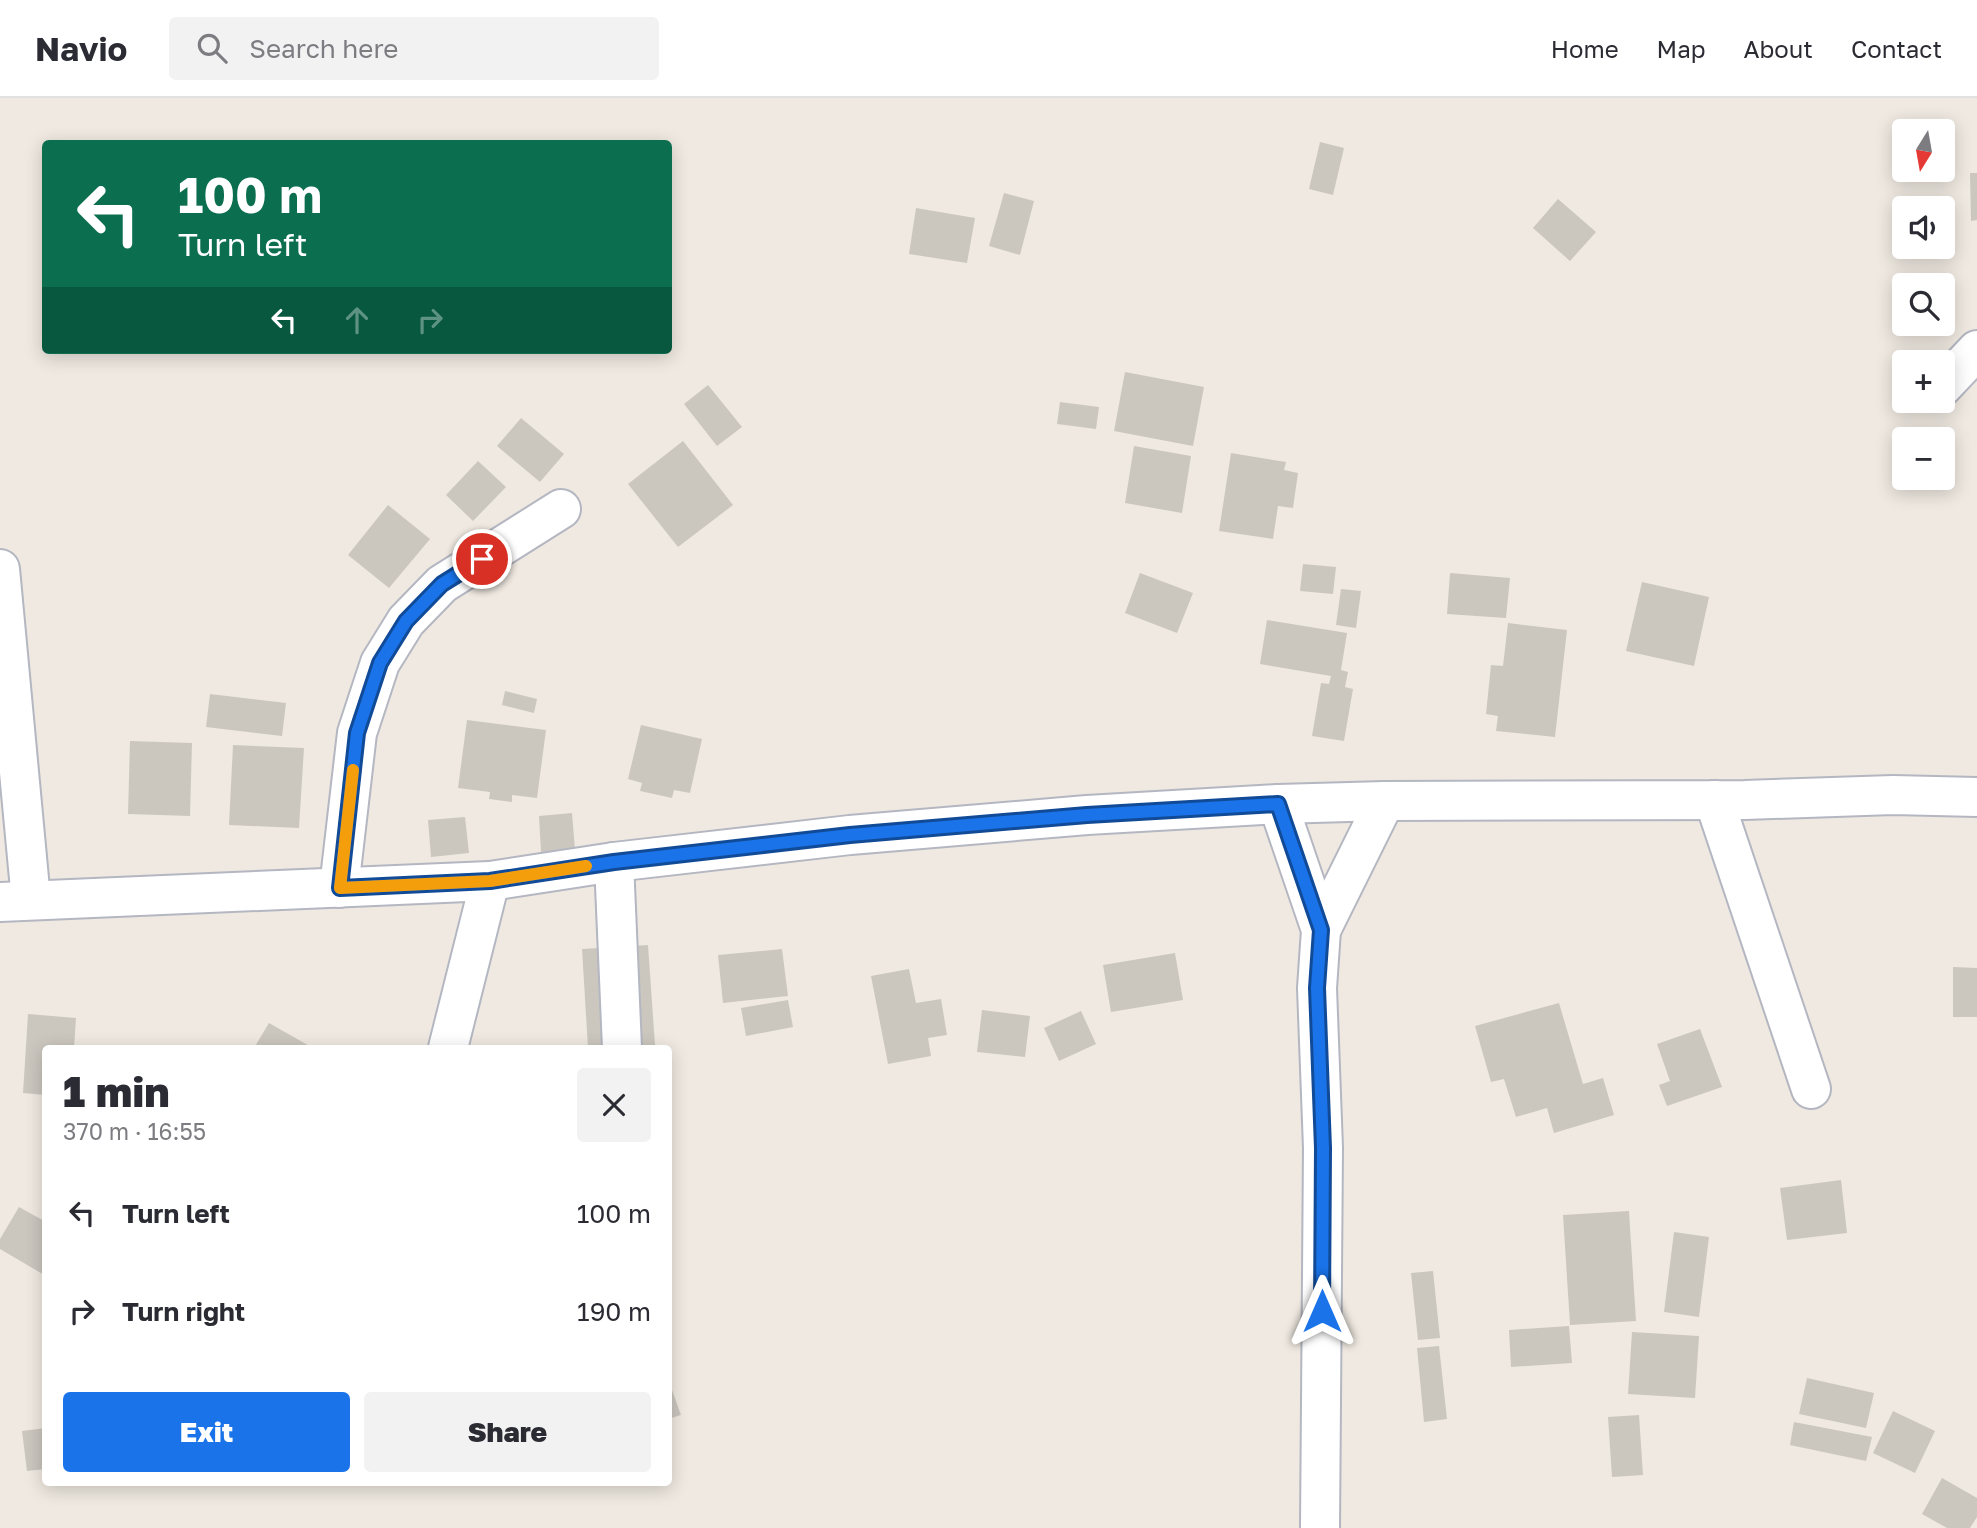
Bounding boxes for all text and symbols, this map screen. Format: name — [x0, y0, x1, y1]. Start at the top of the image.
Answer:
search box — [169, 17, 659, 80]
text: Navio — [35, 29, 127, 68]
icon: search — [193, 29, 231, 67]
text: Search here — [249, 33, 398, 64]
text: Home — [1551, 34, 1619, 63]
text: Map — [1657, 34, 1706, 63]
text: About — [1744, 34, 1813, 63]
text: Contact — [1851, 34, 1942, 63]
north arrow — [1892, 119, 1955, 182]
map controls — [1892, 119, 1955, 490]
text: 100 m — [178, 165, 322, 224]
icon: left — [63, 168, 154, 259]
button: sound — [1892, 196, 1955, 259]
text: Turn left — [178, 225, 307, 263]
button: search — [1892, 273, 1955, 336]
icon: left — [265, 301, 303, 339]
icon: ahead — [338, 301, 376, 339]
icon: right — [411, 301, 449, 339]
button: + — [1892, 350, 1955, 413]
button: − — [1892, 427, 1955, 490]
pin — [452, 529, 512, 589]
icon: arrive — [463, 540, 501, 578]
text: 1 min — [63, 1066, 170, 1116]
button: close — [577, 1068, 651, 1142]
text: 370 m · 16:55 — [63, 1117, 206, 1145]
icon: left — [63, 1194, 101, 1232]
text: Turn left — [122, 1198, 230, 1229]
text: 100 m — [577, 1198, 651, 1229]
position arrow — [1285, 1274, 1359, 1348]
icon: right — [63, 1292, 101, 1330]
text: Turn right — [122, 1296, 245, 1327]
text: 190 m — [577, 1296, 651, 1327]
button: Exit — [63, 1392, 350, 1472]
button: Share — [364, 1392, 651, 1472]

